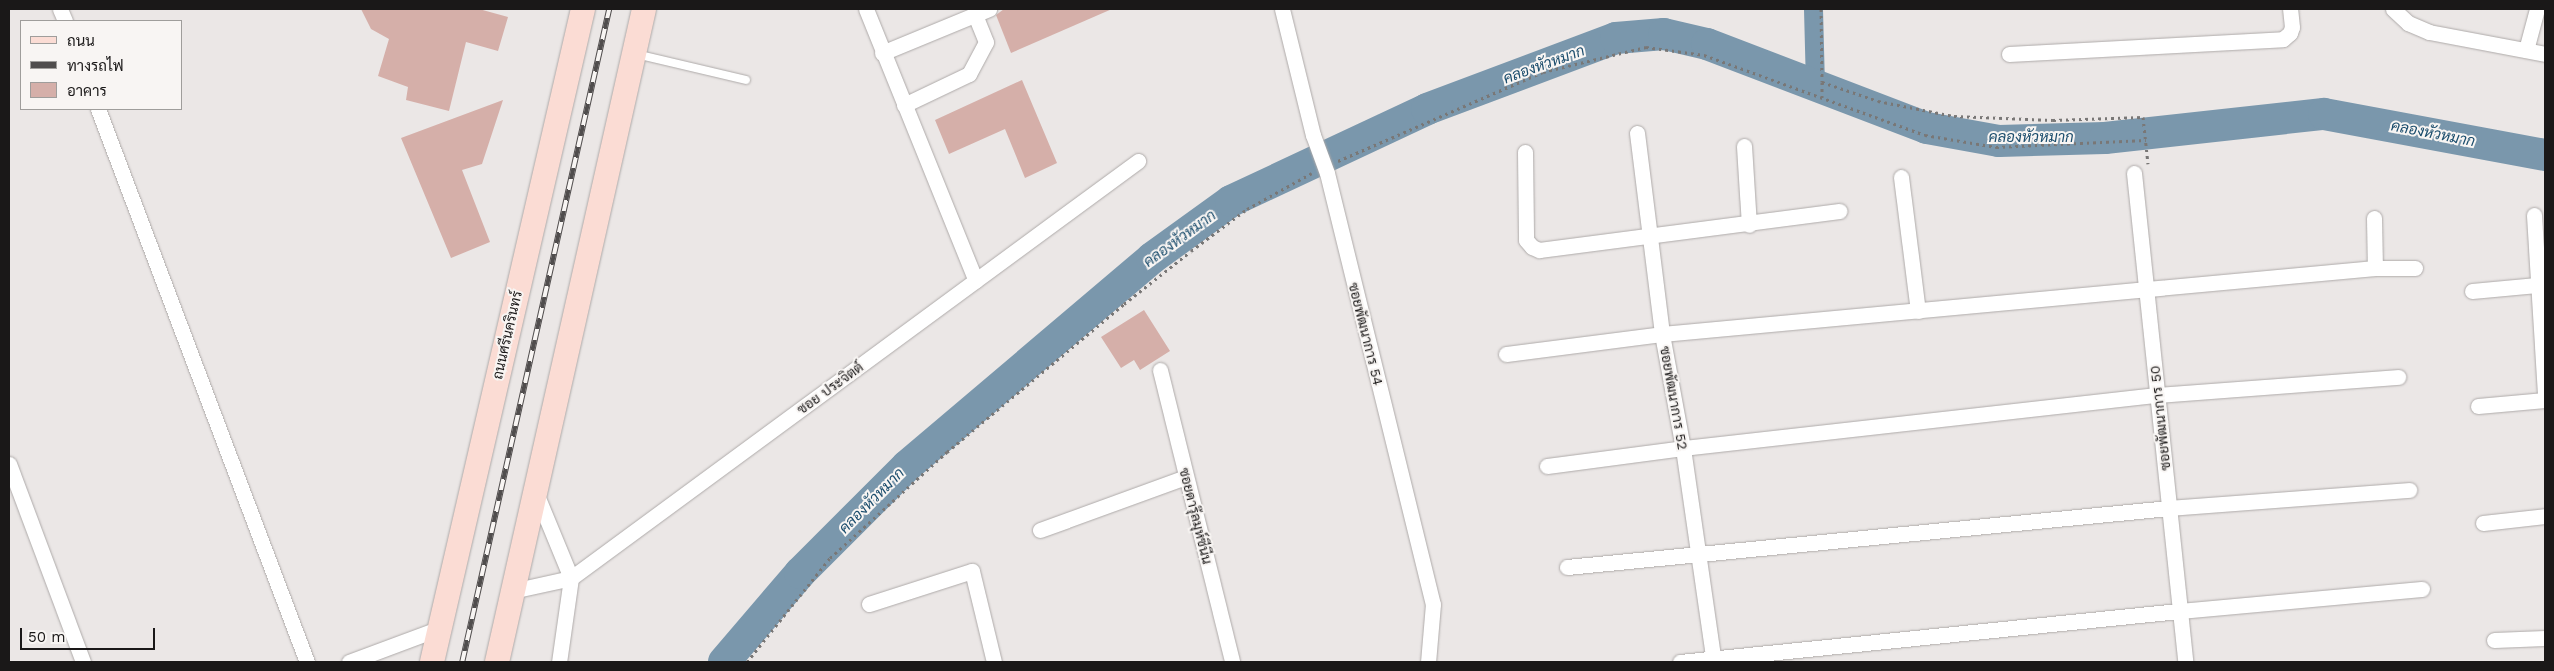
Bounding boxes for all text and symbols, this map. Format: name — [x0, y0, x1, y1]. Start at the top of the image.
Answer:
legend — [20, 20, 182, 110]
text: ถนน — [67, 32, 95, 50]
water label: คลองหัวหมาก — [1501, 42, 1587, 88]
text: ทางรถไฟ — [67, 57, 124, 75]
text: อาคาร — [67, 82, 107, 100]
water label: คลองหัวหมาก — [2389, 117, 2477, 151]
water label: คลองหัวหมาก — [1988, 129, 2074, 147]
water label: คลองหัวหมาก — [1140, 207, 1220, 271]
street label: ซอยพัฒนาการ 54 — [1345, 281, 1387, 387]
street label: ถนนศรีนครินทร์ — [489, 289, 525, 381]
street label: ซอยพัฒนาการ 52 — [1657, 345, 1691, 451]
street label: ซอย ประจิตต์ — [794, 358, 866, 418]
street label: ซอยพัฒนาการ 50 — [2146, 365, 2174, 471]
water label: คลองหัวหมาก — [835, 464, 909, 538]
street label: ซอยดารุ๊ลมุห์ซีนีน — [1176, 466, 1216, 566]
scale bar — [22, 618, 158, 650]
text: 50 m — [28, 628, 65, 646]

